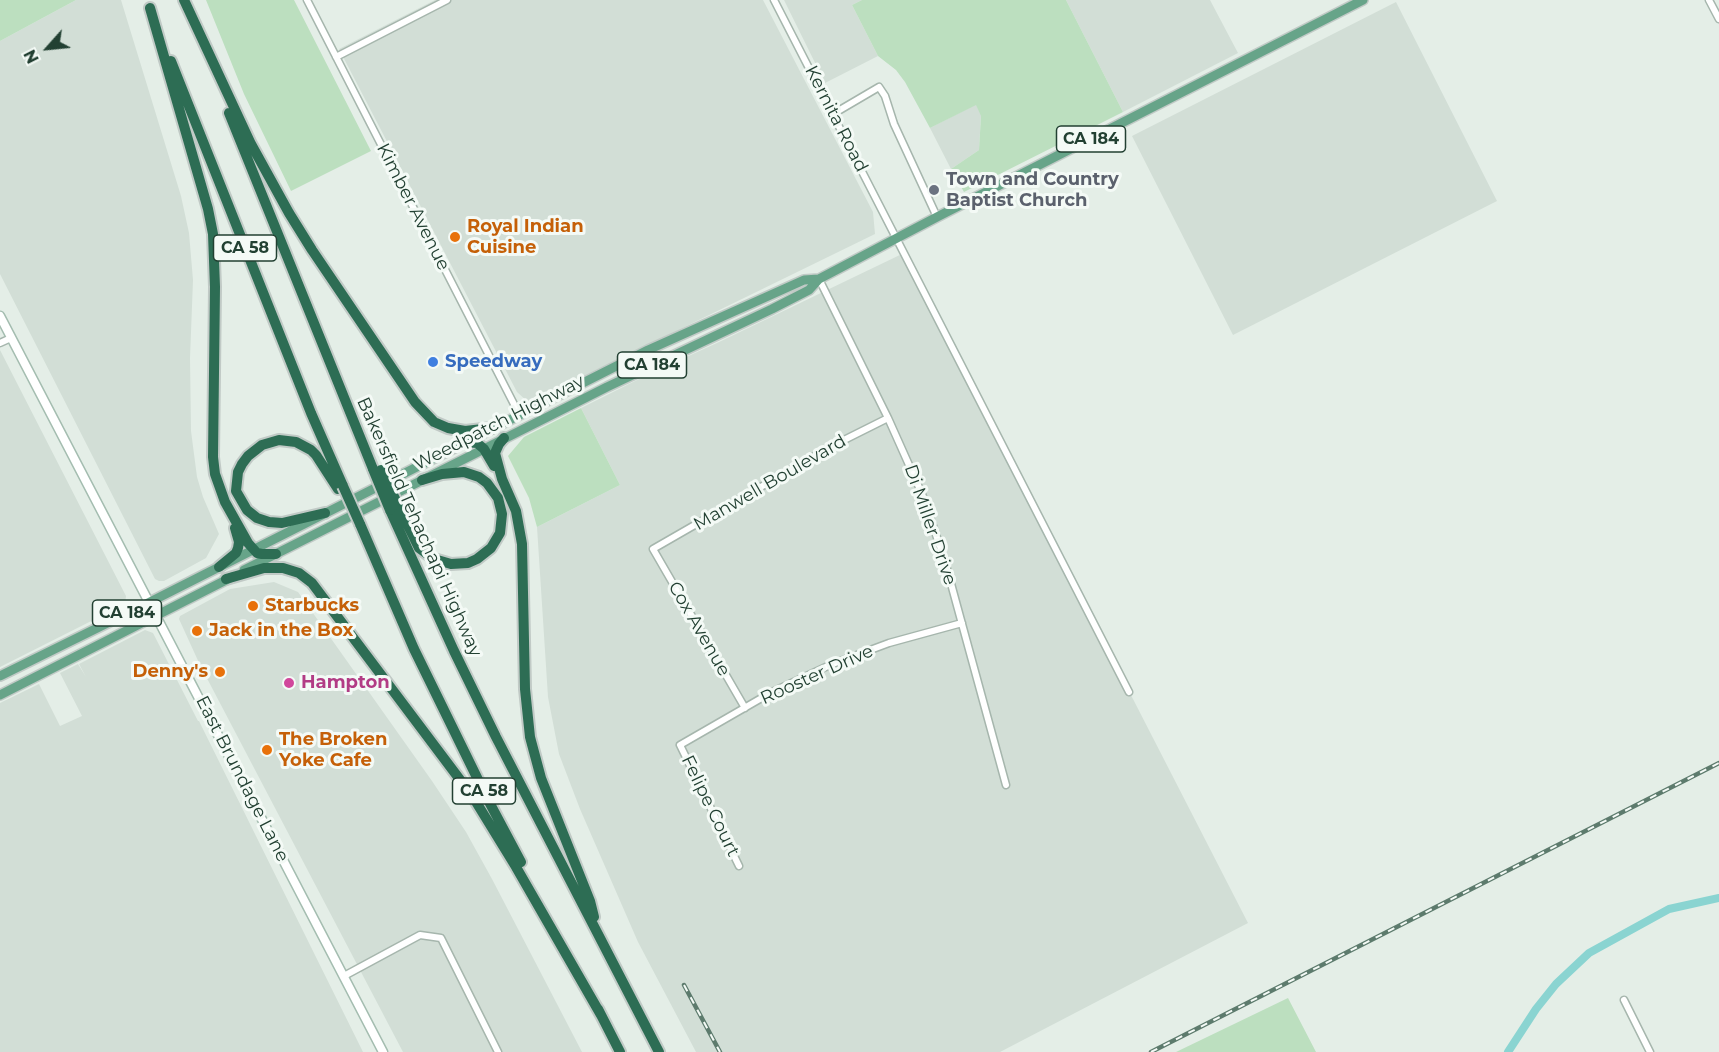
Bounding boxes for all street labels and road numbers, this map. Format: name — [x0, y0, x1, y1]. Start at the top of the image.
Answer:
street label: Kernita Road — [800, 62, 872, 176]
road number: CA 184 — [1056, 126, 1126, 152]
street label: Kimber Avenue — [372, 140, 454, 274]
road number: CA 58 — [214, 235, 276, 261]
road number: CA 184 — [618, 352, 686, 378]
street label: Weedpatch Highway — [410, 371, 588, 475]
street label: Bakersfield Tehachapi Highway — [352, 394, 486, 660]
street label: Manwell Boulevard — [690, 431, 850, 535]
street label: Di Miller Drive — [899, 462, 961, 588]
street label: Cox Avenue — [663, 578, 735, 680]
road number: CA 184 — [92, 600, 162, 626]
street label: Rooster Drive — [757, 640, 877, 710]
street label: East Brundage Lane — [191, 692, 293, 866]
street label: Felipe Court — [676, 752, 744, 860]
road number: CA 58 — [452, 778, 516, 804]

